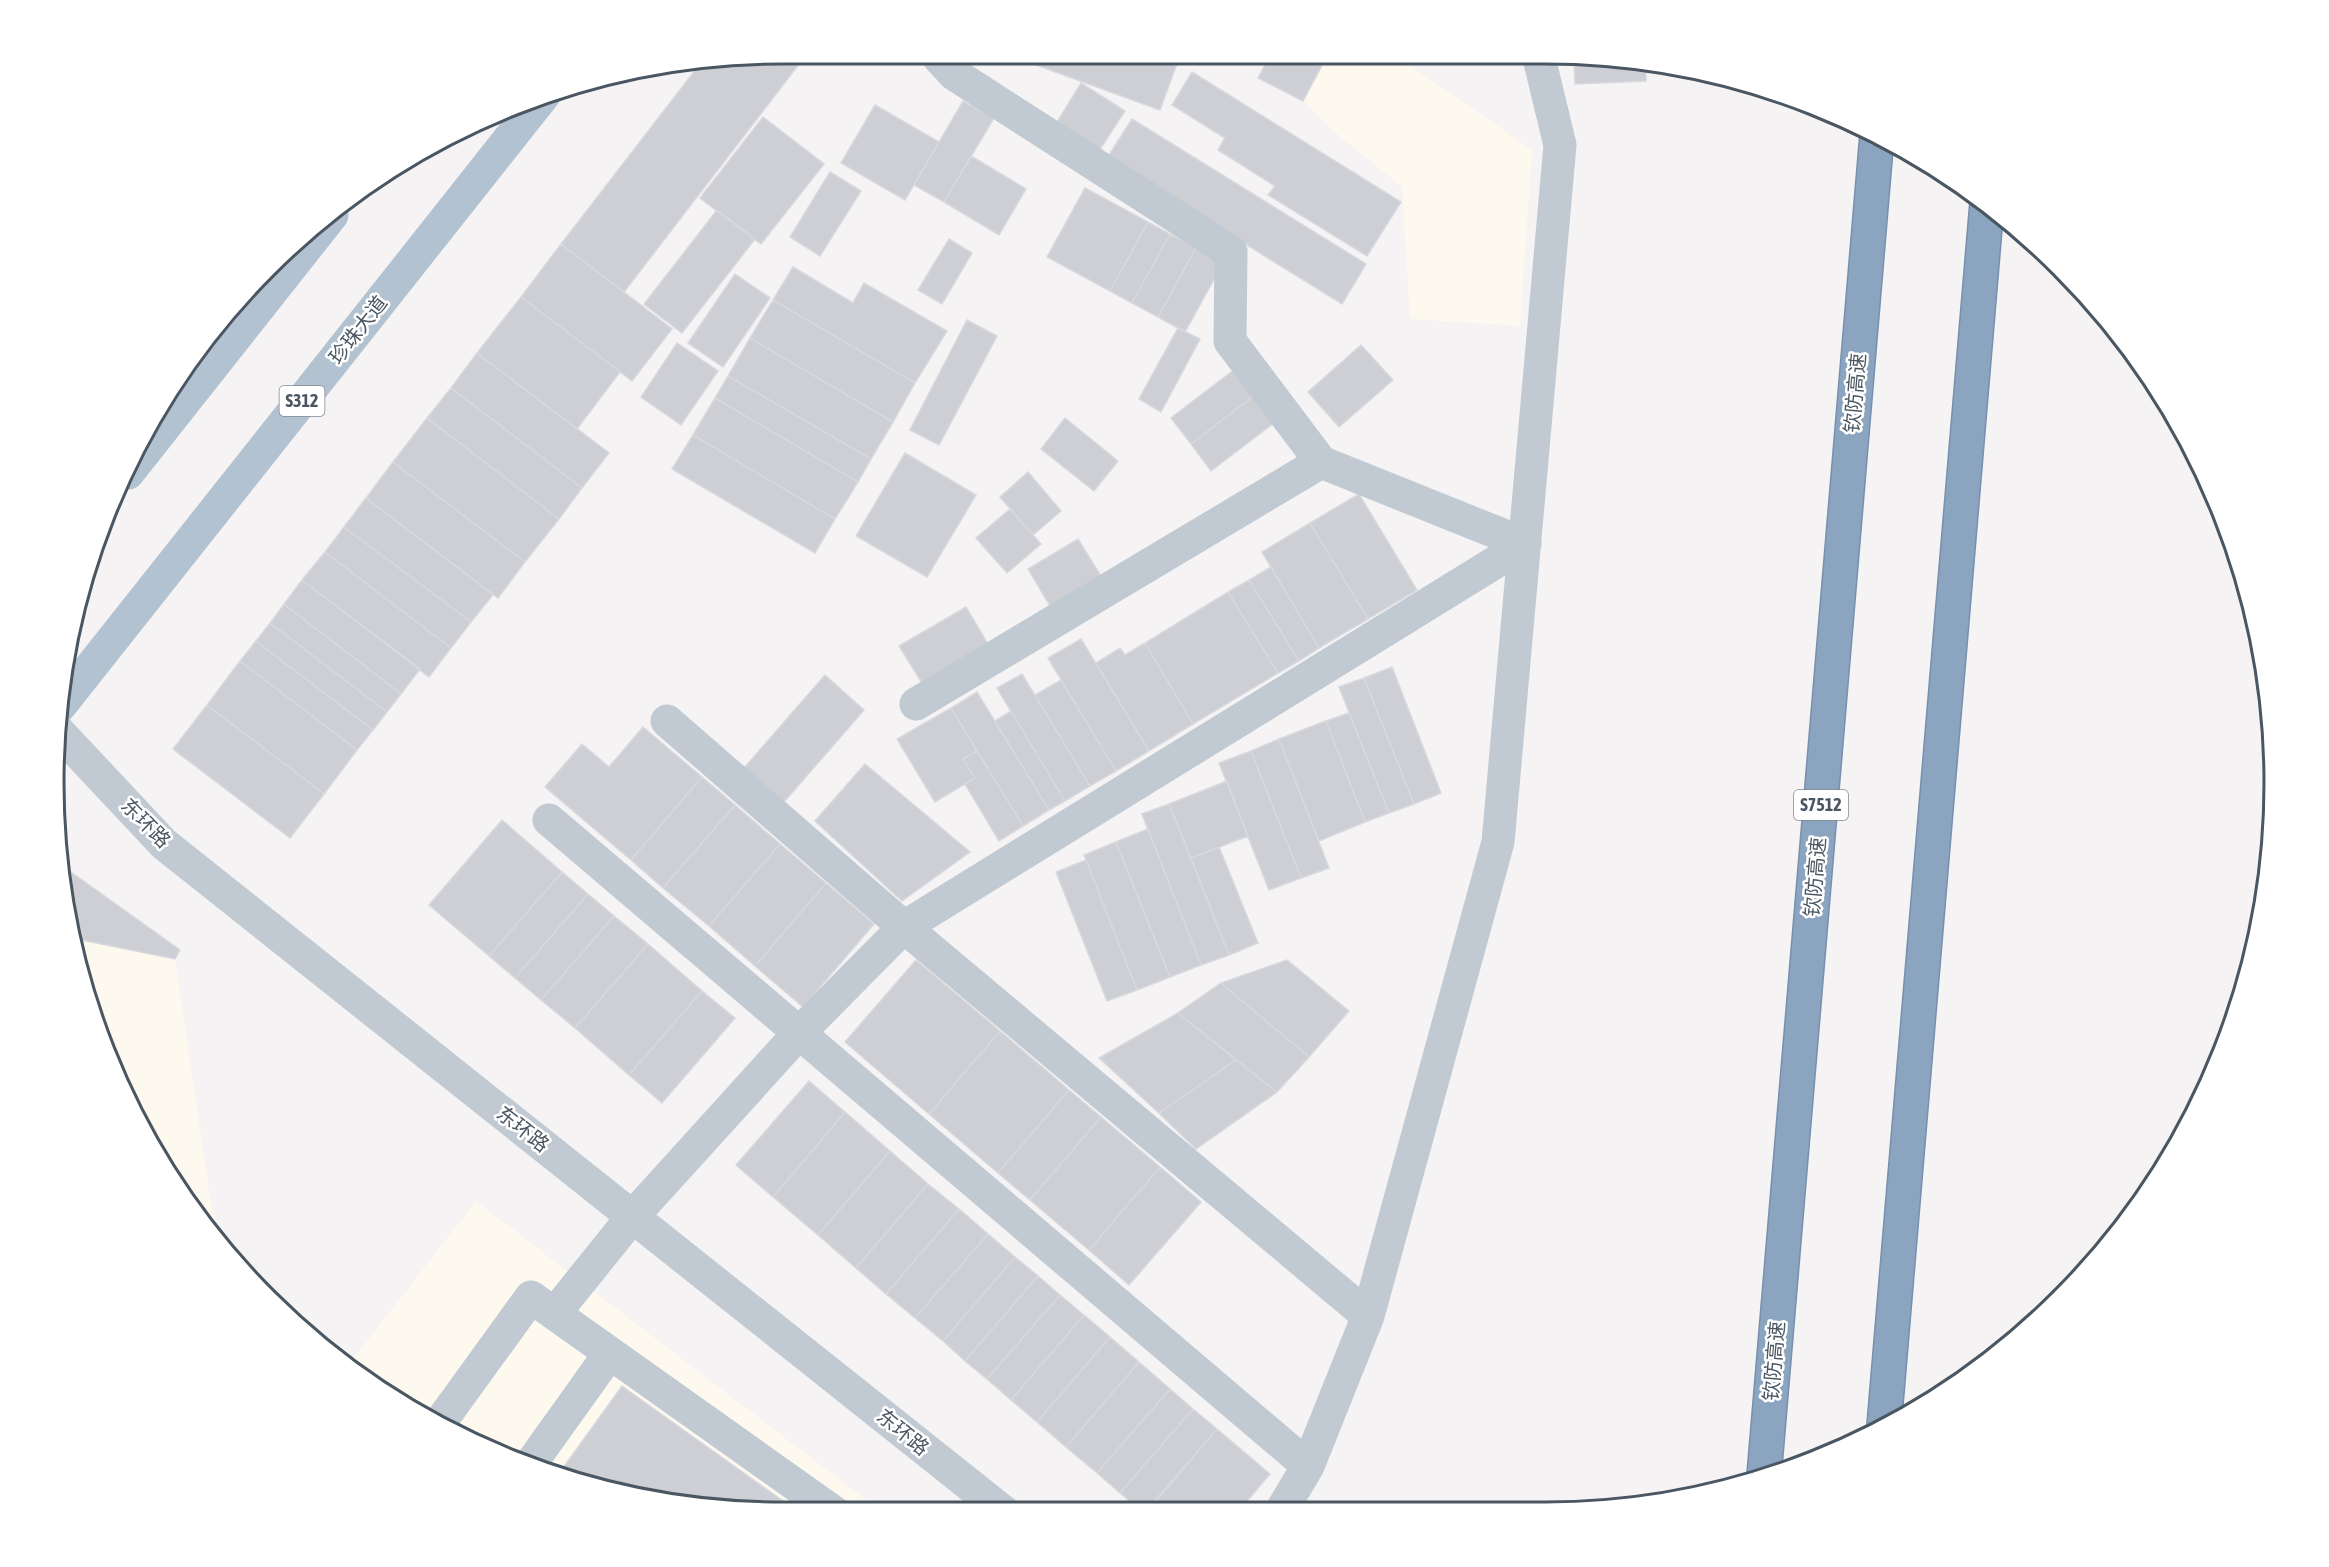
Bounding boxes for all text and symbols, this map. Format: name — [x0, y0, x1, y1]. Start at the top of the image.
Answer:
street label: 珍珠大道 — [324, 291, 391, 368]
street label: 钦防高速 — [1840, 352, 1869, 434]
road number: S312 — [280, 386, 324, 416]
road number: S7512 — [1794, 790, 1848, 820]
street label: 东环路 — [117, 793, 176, 852]
street label: 钦防高速 — [1800, 836, 1829, 918]
street label: 东环路 — [493, 1101, 554, 1156]
street label: 钦防高速 — [1759, 1320, 1788, 1402]
street label: 东环路 — [873, 1404, 934, 1459]

